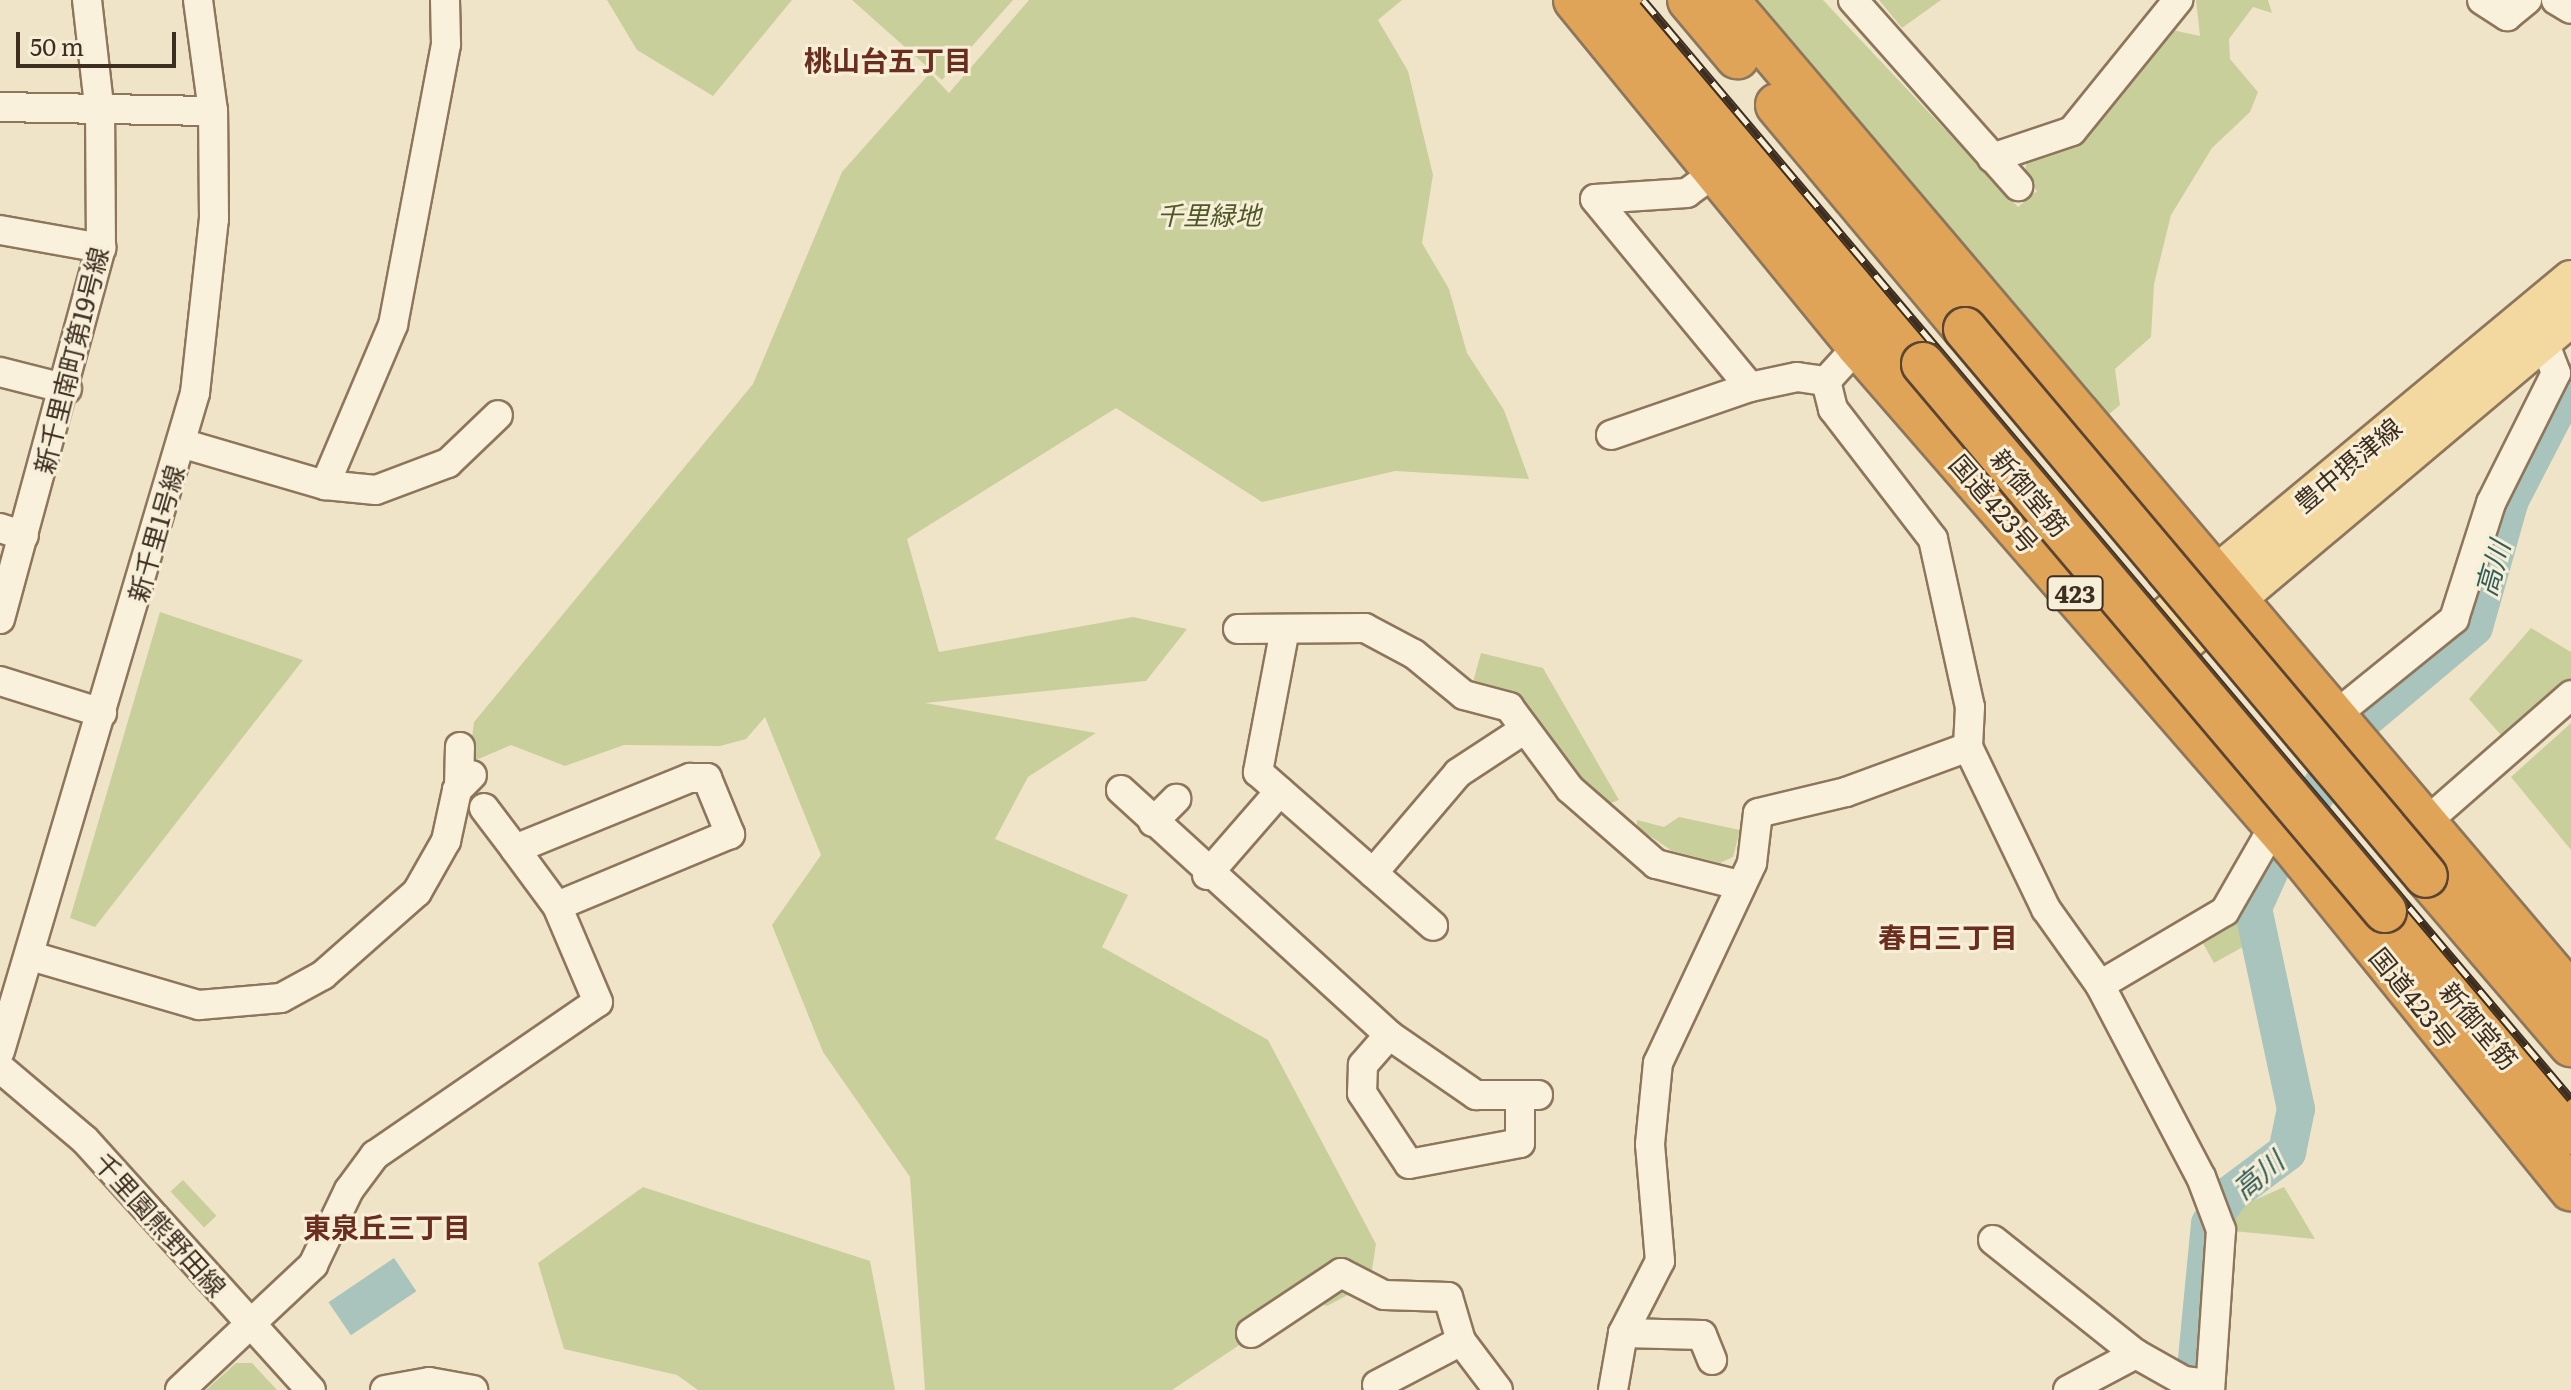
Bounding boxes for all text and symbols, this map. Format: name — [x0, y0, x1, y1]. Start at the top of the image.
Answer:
scale bar — [20, 16, 180, 66]
text: 50 m — [30, 28, 84, 63]
district label: 桃山台五丁目 — [804, 42, 972, 76]
park label: 千里緑地 — [1157, 198, 1261, 230]
street label: 新千里南町第19号線 — [27, 244, 113, 476]
street label: 豊中摂津線 — [2287, 410, 2407, 518]
street label: 新御堂筋 — [1986, 442, 2076, 542]
street label: 国道423号 — [1944, 448, 2046, 558]
street label: 新千里1号線 — [121, 461, 189, 605]
water label: 高川 — [2467, 536, 2515, 600]
road number: 423 — [2045, 573, 2105, 613]
district label: 春日三丁目 — [1878, 919, 2018, 953]
street label: 国道423号 — [2364, 941, 2464, 1053]
street label: 新御堂筋 — [2435, 975, 2525, 1075]
water label: 高川 — [2225, 1143, 2289, 1205]
street label: 千里園熊野田線 — [89, 1146, 233, 1302]
district label: 東泉丘三丁目 — [303, 1209, 471, 1243]

